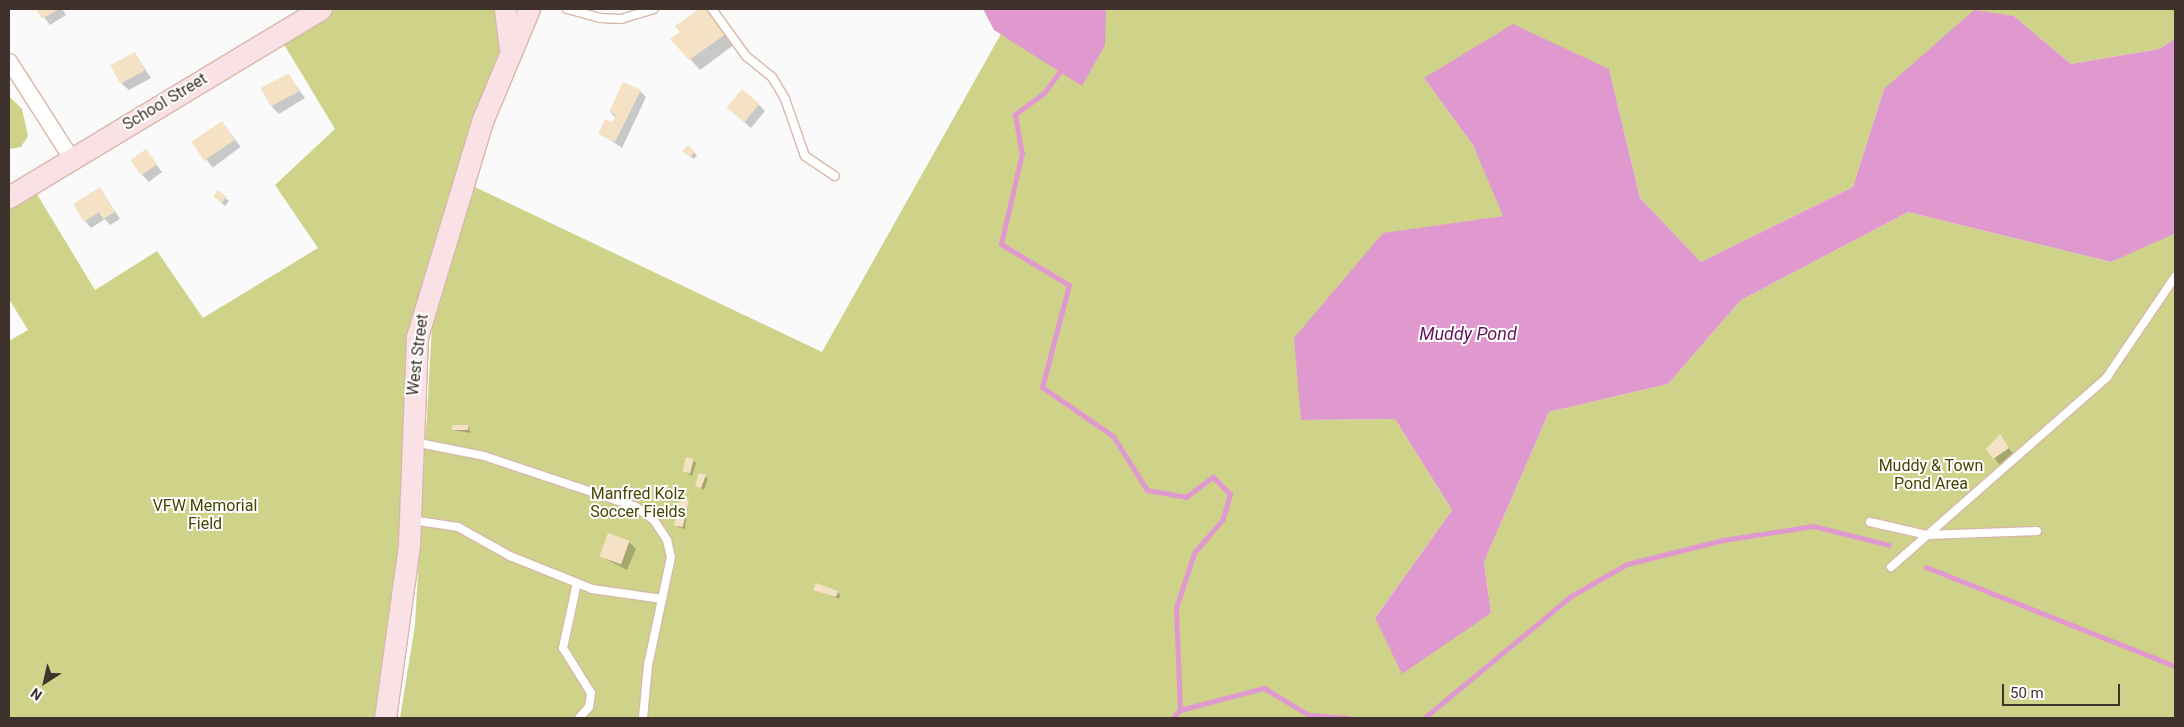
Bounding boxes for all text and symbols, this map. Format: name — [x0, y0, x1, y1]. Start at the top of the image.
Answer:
street label: School Street — [119, 69, 211, 135]
street label: West Street — [403, 313, 433, 397]
water label: Muddy Pond — [1419, 323, 1517, 345]
park label: Muddy & Town Pond Area — [1878, 456, 1984, 494]
park label: Manfred Kolz Soccer Fields — [590, 484, 686, 522]
park label: VFW Memorial Field — [153, 496, 257, 534]
north arrow — [20, 657, 70, 707]
scale bar — [2004, 674, 2122, 706]
text: 50 m — [2010, 684, 2044, 702]
text: N — [28, 685, 45, 704]

